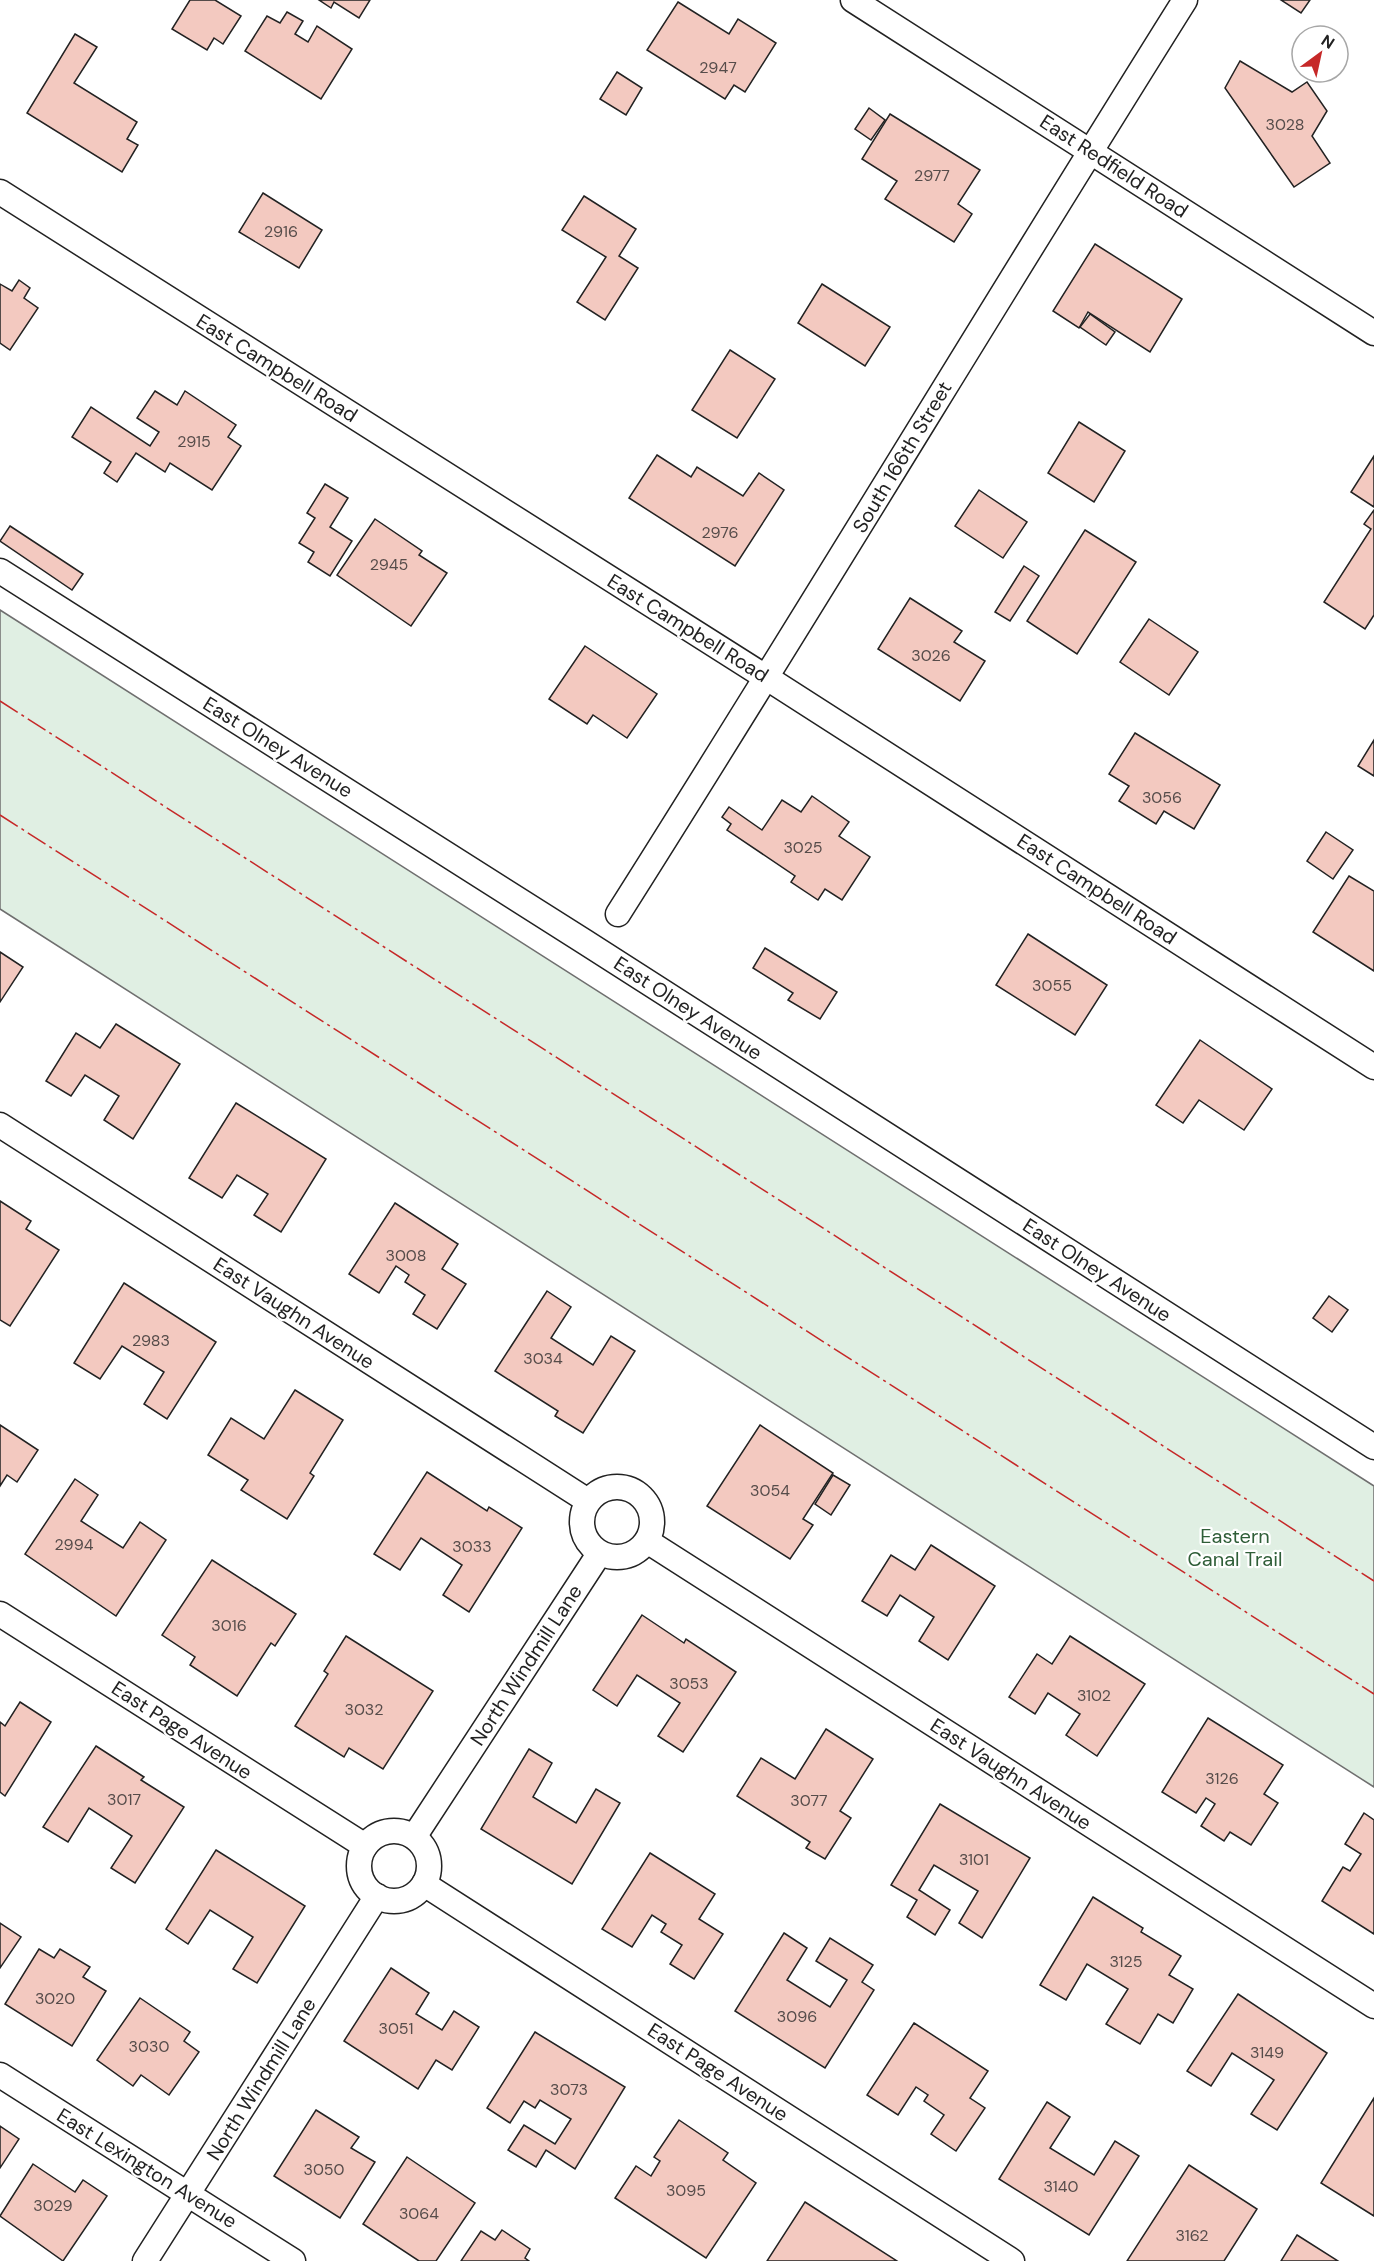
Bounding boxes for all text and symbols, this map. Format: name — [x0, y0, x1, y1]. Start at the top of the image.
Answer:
north arrow — [1290, 24, 1350, 84]
text: N — [1317, 30, 1339, 54]
house number: 2947 — [699, 57, 737, 78]
street label: East Redfield Road — [1035, 108, 1193, 224]
house number: 3028 — [1266, 114, 1304, 135]
house number: 2977 — [914, 165, 950, 186]
house number: 2916 — [264, 221, 298, 242]
street label: East Campbell Road — [192, 308, 362, 428]
street label: South 166th Street — [846, 376, 958, 538]
house number: 2915 — [177, 431, 211, 452]
house number: 2976 — [702, 522, 738, 543]
house number: 2945 — [370, 554, 408, 575]
street label: East Campbell Road — [603, 568, 773, 688]
house number: 3026 — [911, 645, 951, 666]
street label: East Olney Avenue — [198, 690, 358, 804]
house number: 3056 — [1142, 787, 1182, 808]
street label: East Campbell Road — [1012, 828, 1182, 950]
house number: 3025 — [783, 837, 823, 858]
street label: East Olney Avenue — [609, 950, 767, 1066]
house number: 3055 — [1032, 975, 1072, 996]
street label: East Olney Avenue — [1018, 1212, 1176, 1328]
house number: 3008 — [385, 1245, 427, 1266]
street label: East Vaughn Avenue — [209, 1251, 379, 1375]
house number: 2983 — [132, 1330, 170, 1351]
house number: 3034 — [523, 1348, 563, 1369]
house number: 3054 — [750, 1480, 790, 1501]
park label: Eastern Canal Trail — [1188, 1523, 1282, 1572]
house number: 2994 — [55, 1534, 94, 1555]
house number: 3033 — [452, 1536, 492, 1557]
street label: North Windmill Lane — [464, 1579, 588, 1751]
house number: 3016 — [211, 1615, 247, 1636]
house number: 3053 — [669, 1673, 709, 1694]
street label: East Page Avenue — [107, 1675, 257, 1785]
house number: 3102 — [1077, 1685, 1111, 1706]
house number: 3032 — [344, 1699, 384, 1720]
street label: East Vaughn Avenue — [926, 1712, 1096, 1836]
house number: 3126 — [1205, 1768, 1239, 1789]
house number: 3017 — [107, 1789, 141, 1810]
house number: 3077 — [790, 1790, 828, 1811]
house number: 3101 — [959, 1849, 989, 1870]
house number: 3125 — [1109, 1951, 1143, 1972]
house number: 3020 — [35, 1988, 75, 2009]
street label: North Windmill Lane — [200, 1993, 322, 2165]
house number: 3096 — [777, 2006, 817, 2027]
street label: East Page Avenue — [643, 2017, 793, 2127]
house number: 3051 — [378, 2018, 414, 2039]
house number: 3030 — [129, 2036, 169, 2057]
house number: 3149 — [1250, 2042, 1284, 2063]
house number: 3073 — [550, 2079, 588, 2100]
street label: East Lexington Avenue — [52, 2102, 242, 2234]
house number: 3050 — [303, 2159, 345, 2180]
house number: 3140 — [1044, 2176, 1078, 2197]
house number: 3095 — [666, 2180, 706, 2201]
house number: 3029 — [33, 2195, 73, 2216]
house number: 3064 — [399, 2203, 439, 2224]
house number: 3162 — [1175, 2225, 1209, 2246]

